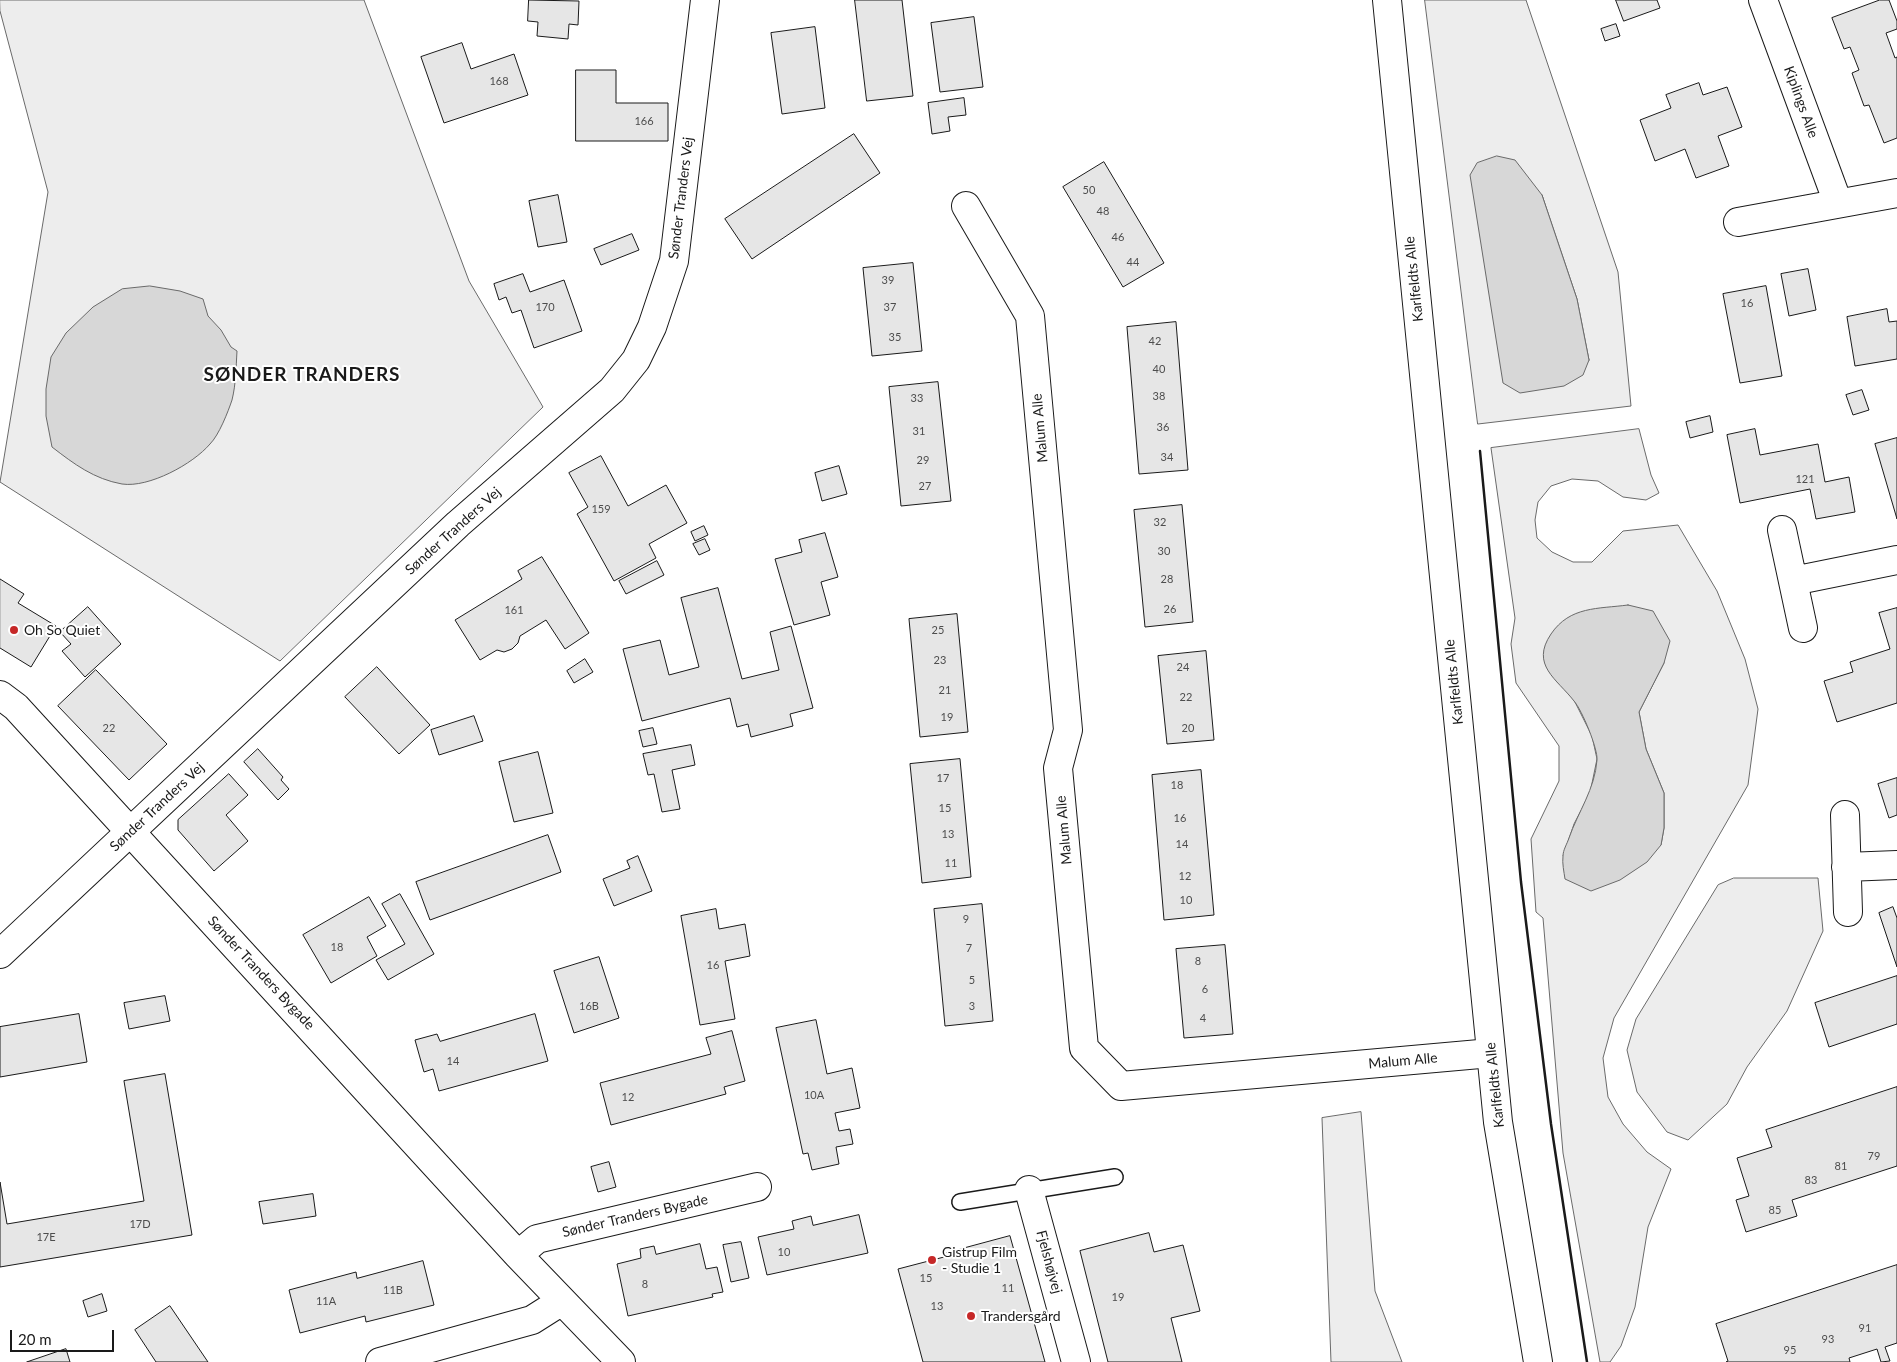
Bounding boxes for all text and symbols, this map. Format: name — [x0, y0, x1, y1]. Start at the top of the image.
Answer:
street label: Kiplings Alle — [1780, 64, 1822, 140]
house number: 168 — [489, 74, 509, 88]
house number: 166 — [634, 114, 654, 128]
street label: Sønder Tranders Vej — [665, 136, 697, 260]
house number: 50 — [1083, 183, 1095, 197]
house number: 48 — [1097, 204, 1109, 218]
house number: 46 — [1112, 230, 1124, 244]
street label: Karlfeldts Alle — [1401, 235, 1427, 323]
house number: 44 — [1127, 255, 1139, 269]
house number: 39 — [882, 273, 894, 287]
house number: 16 — [1741, 296, 1753, 310]
house number: 170 — [535, 300, 555, 314]
house number: 37 — [884, 300, 896, 314]
house number: 35 — [889, 330, 901, 344]
house number: 42 — [1149, 334, 1161, 348]
house number: 40 — [1153, 362, 1165, 376]
district label: SØNDER TRANDERS — [202, 364, 402, 386]
house number: 38 — [1153, 389, 1165, 403]
house number: 33 — [911, 391, 923, 405]
street label: Malum Alle — [1029, 393, 1051, 463]
house number: 36 — [1157, 420, 1169, 434]
house number: 31 — [913, 424, 925, 438]
house number: 34 — [1161, 450, 1173, 464]
house number: 29 — [917, 453, 929, 467]
house number: 121 — [1795, 472, 1815, 486]
house number: 27 — [919, 479, 931, 493]
street label: Sønder Tranders Vej — [402, 484, 504, 578]
house number: 159 — [591, 502, 611, 516]
house number: 32 — [1154, 515, 1166, 529]
house number: 30 — [1158, 544, 1170, 558]
house number: 28 — [1161, 572, 1173, 586]
house number: 26 — [1164, 602, 1176, 616]
house number: 161 — [504, 603, 524, 617]
place label: Oh So Quiet — [24, 622, 100, 638]
house number: 25 — [932, 623, 944, 637]
marker: Oh So Quiet — [8, 624, 20, 636]
street label: Karlfeldts Alle — [1441, 638, 1467, 726]
house number: 23 — [934, 653, 946, 667]
house number: 24 — [1177, 660, 1189, 674]
house number: 21 — [939, 683, 951, 697]
house number: 22 — [1180, 690, 1192, 704]
house number: 19 — [941, 710, 953, 724]
house number: 22 — [103, 721, 115, 735]
house number: 20 — [1182, 721, 1194, 735]
street label: Sønder Tranders Vej — [106, 759, 208, 855]
house number: 17 — [937, 771, 949, 785]
house number: 18 — [1171, 778, 1183, 792]
street label: Malum Alle — [1053, 795, 1075, 865]
house number: 15 — [939, 801, 951, 815]
house number: 16 — [1174, 811, 1186, 825]
house number: 13 — [942, 827, 954, 841]
house number: 14 — [1176, 837, 1188, 851]
house number: 11 — [945, 856, 957, 870]
house number: 12 — [1179, 869, 1191, 883]
house number: 10 — [1180, 893, 1192, 907]
house number: 9 — [963, 912, 969, 926]
street label: Sønder Tranders Bygade — [204, 913, 318, 1033]
house number: 18 — [331, 940, 343, 954]
house number: 7 — [966, 941, 972, 955]
house number: 8 — [1195, 954, 1201, 968]
house number: 16 — [707, 958, 719, 972]
house number: 5 — [969, 973, 975, 987]
house number: 6 — [1202, 982, 1208, 996]
house number: 16B — [579, 999, 599, 1013]
house number: 3 — [969, 999, 975, 1013]
house number: 4 — [1200, 1011, 1206, 1025]
street label: Karlfeldts Alle — [1482, 1041, 1508, 1129]
street label: Malum Alle — [1368, 1050, 1438, 1072]
house number: 14 — [447, 1054, 459, 1068]
house number: 10A — [804, 1088, 824, 1102]
house number: 12 — [622, 1090, 634, 1104]
house number: 79 — [1868, 1149, 1880, 1163]
house number: 81 — [1835, 1159, 1847, 1173]
house number: 83 — [1805, 1173, 1817, 1187]
street label: Sønder Tranders Bygade — [561, 1191, 709, 1241]
house number: 85 — [1769, 1203, 1781, 1217]
house number: 17D — [129, 1217, 151, 1231]
street label: Fjelshøjvej — [1032, 1228, 1066, 1296]
house number: 17E — [36, 1230, 56, 1244]
place label: Gistrup Film - Studie 1 — [942, 1244, 1017, 1276]
house number: 10 — [778, 1245, 790, 1259]
marker: Gistrup Film - Studie 1 — [926, 1254, 938, 1266]
house number: 15 — [920, 1271, 932, 1285]
house number: 8 — [642, 1277, 648, 1291]
house number: 11 — [1002, 1281, 1014, 1295]
house number: 11B — [383, 1283, 403, 1297]
house number: 19 — [1112, 1290, 1124, 1304]
house number: 11A — [316, 1294, 336, 1308]
house number: 13 — [931, 1299, 943, 1313]
place label: Trandersgård — [981, 1308, 1061, 1324]
marker: Trandersgård — [965, 1310, 977, 1322]
scale bar — [12, 1320, 116, 1352]
house number: 91 — [1859, 1321, 1871, 1335]
text: 20 m — [18, 1330, 52, 1348]
house number: 93 — [1822, 1332, 1834, 1346]
house number: 95 — [1784, 1343, 1796, 1357]

